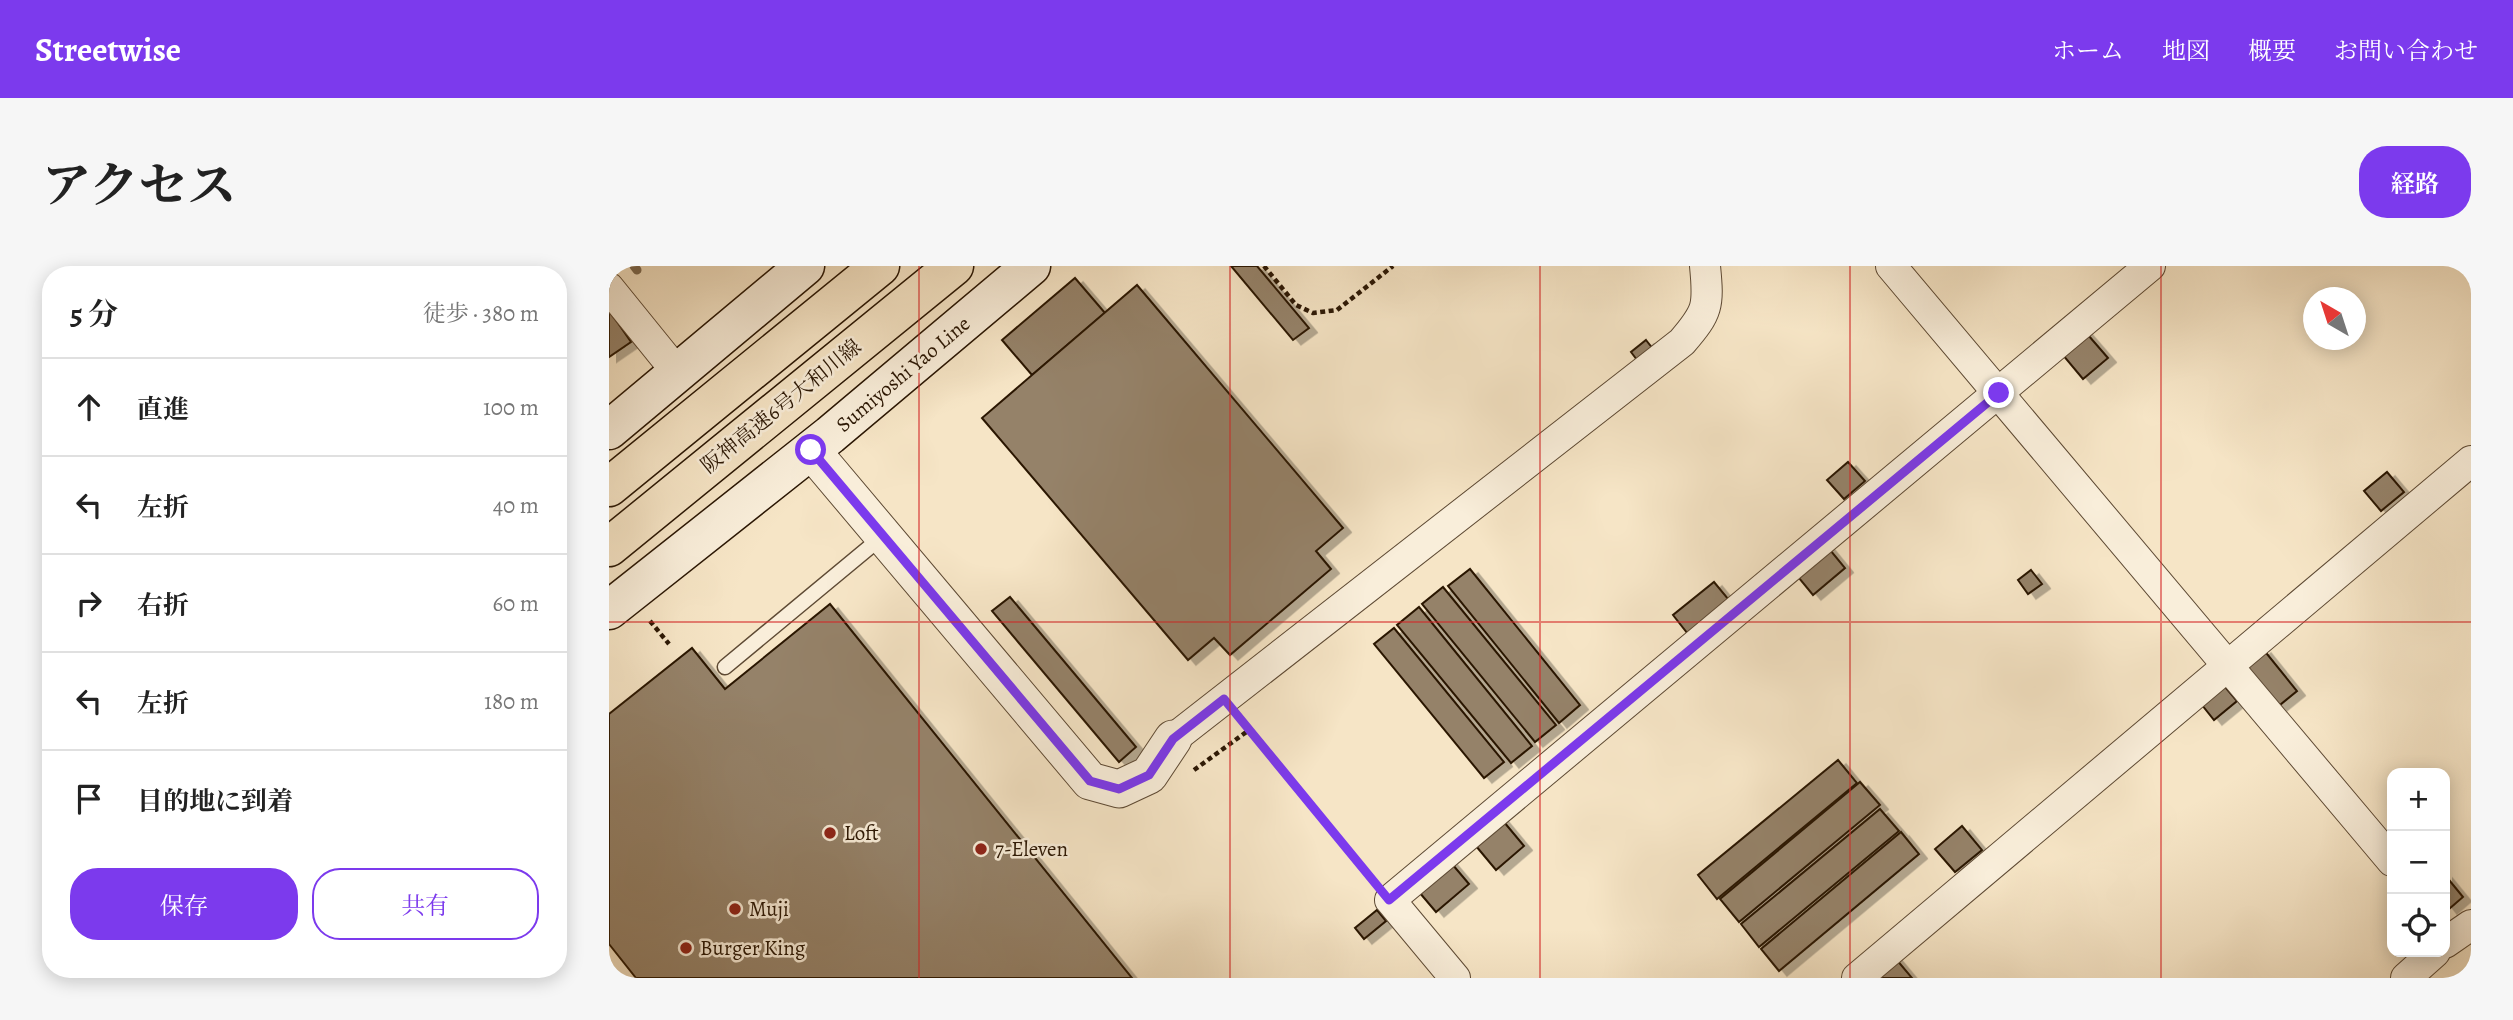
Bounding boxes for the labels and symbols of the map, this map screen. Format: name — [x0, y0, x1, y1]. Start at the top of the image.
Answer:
north arrow — [2303, 287, 2366, 350]
street label: Sumiyoshi Yao Line — [830, 310, 976, 438]
street label: 阪神高速6号大和川線 — [695, 333, 867, 479]
route end — [1983, 377, 2014, 408]
route start — [795, 434, 826, 465]
place label: Loft — [844, 819, 879, 847]
marker: Loft — [822, 825, 838, 841]
place label: 7-Eleven — [995, 835, 1068, 863]
marker: 7-Eleven — [973, 841, 989, 857]
place label: Muji — [749, 895, 789, 923]
marker: Muji — [727, 901, 743, 917]
place label: Burger King — [700, 934, 806, 962]
marker: Burger King — [678, 940, 694, 956]

